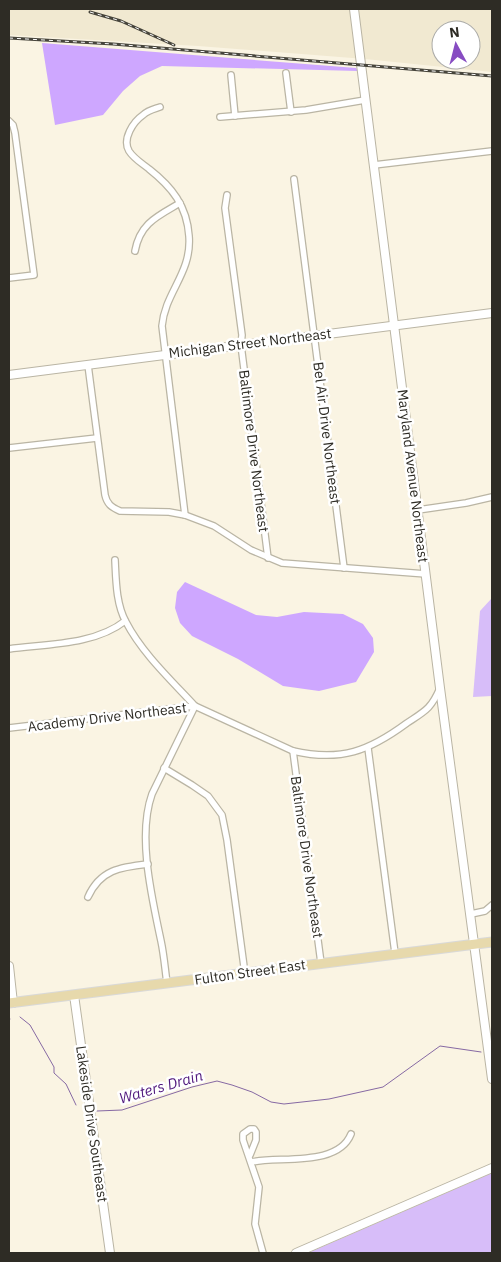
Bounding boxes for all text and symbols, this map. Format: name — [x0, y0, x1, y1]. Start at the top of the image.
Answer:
north arrow — [431, 20, 481, 70]
text: N — [448, 23, 461, 42]
street label: Michigan Street Northeast — [168, 324, 332, 362]
street label: Bel Air Drive Northeast — [309, 361, 345, 505]
street label: Baltimore Drive Northeast — [235, 369, 273, 533]
street label: Maryland Avenue Northeast — [393, 388, 433, 564]
street label: Academy Drive Northeast — [26, 698, 188, 736]
street label: Baltimore Drive Northeast — [287, 775, 327, 939]
street label: Fulton Street East — [193, 955, 307, 989]
street label: Lakeside Drive Southeast — [72, 1044, 112, 1204]
water label: Waters Drain — [117, 1066, 205, 1108]

